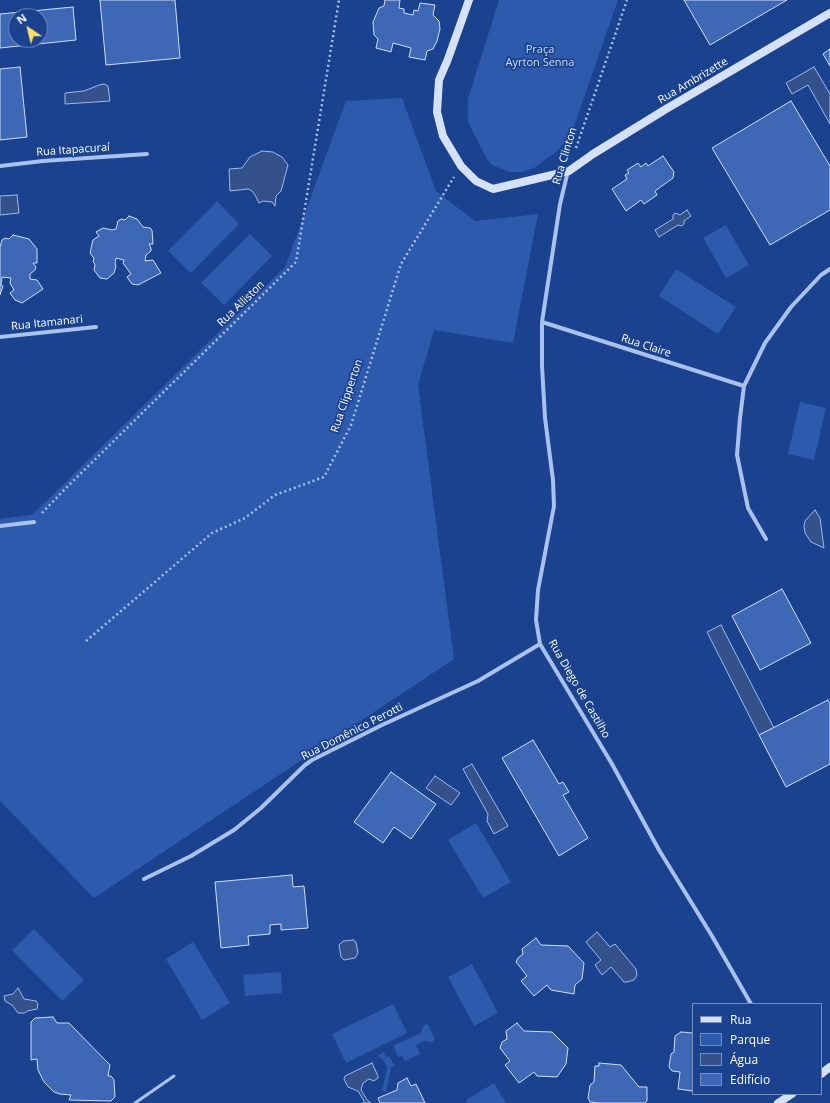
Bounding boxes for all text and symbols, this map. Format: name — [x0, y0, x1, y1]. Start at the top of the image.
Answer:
north arrow — [8, 8, 48, 48]
text: N — [13, 10, 29, 27]
park label: Praça Ayrton Senna — [506, 43, 574, 69]
street label: Rua Ambrizette — [656, 55, 730, 107]
street label: Rua Clinton — [550, 126, 580, 186]
street label: Rua Itapacuraí — [36, 141, 110, 159]
street label: Rua Alliston — [215, 278, 267, 330]
street label: Rua Itamanari — [10, 313, 84, 333]
street label: Rua Claire — [619, 332, 673, 360]
street label: Rua Clipperton — [328, 358, 366, 434]
street label: Rua Diego de Castilho — [545, 637, 613, 741]
street label: Rua Domênico Perotti — [299, 701, 405, 763]
legend — [692, 1003, 822, 1095]
text: Rua — [730, 1011, 751, 1028]
text: Parque — [730, 1031, 770, 1048]
text: Água — [730, 1051, 758, 1068]
text: Edifício — [730, 1071, 770, 1088]

